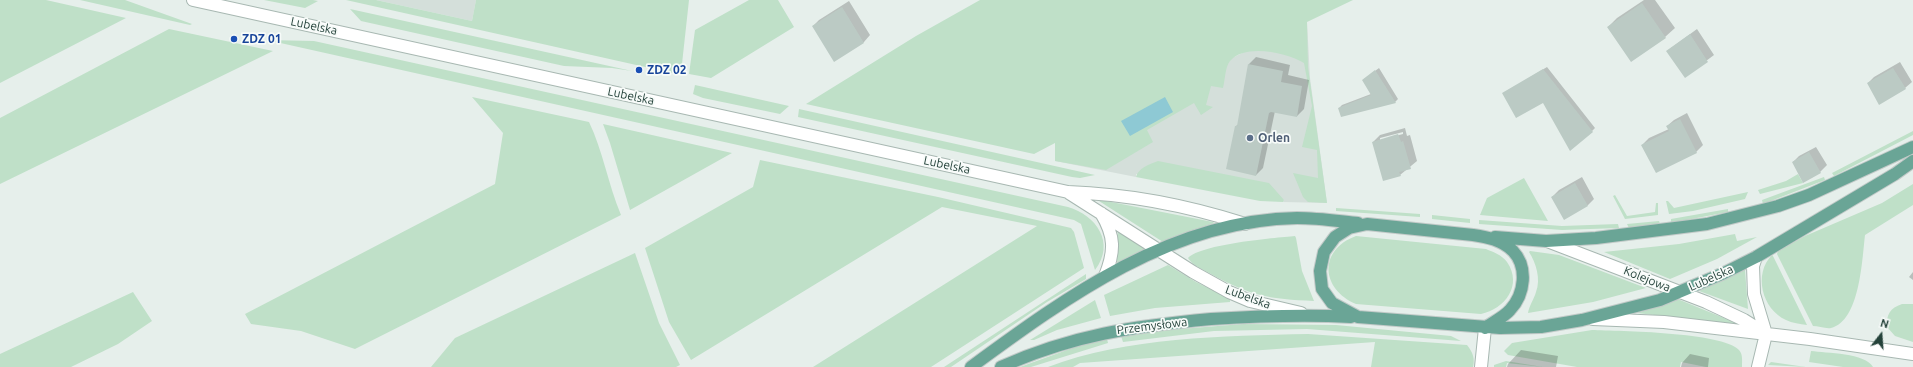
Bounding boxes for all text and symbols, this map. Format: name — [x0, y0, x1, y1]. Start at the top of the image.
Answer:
street label: Lubelska — [289, 14, 339, 38]
place label: ZDZ 01 — [242, 32, 281, 46]
marker: ZDZ 01 — [229, 34, 239, 44]
place label: ZDZ 02 — [647, 63, 686, 77]
marker: ZDZ 02 — [634, 65, 644, 75]
street label: Lubelska — [606, 84, 656, 108]
place label: Orlen — [1258, 131, 1290, 145]
marker: Orlen — [1245, 133, 1255, 143]
street label: Lubelska — [922, 153, 972, 177]
street label: Lubelska — [1687, 262, 1735, 294]
street label: Kolejowa — [1621, 263, 1673, 295]
street label: Lubelska — [1223, 282, 1273, 312]
street label: Przemysłowa — [1116, 315, 1188, 337]
north arrow — [1861, 315, 1901, 355]
text: N — [1879, 317, 1890, 330]

